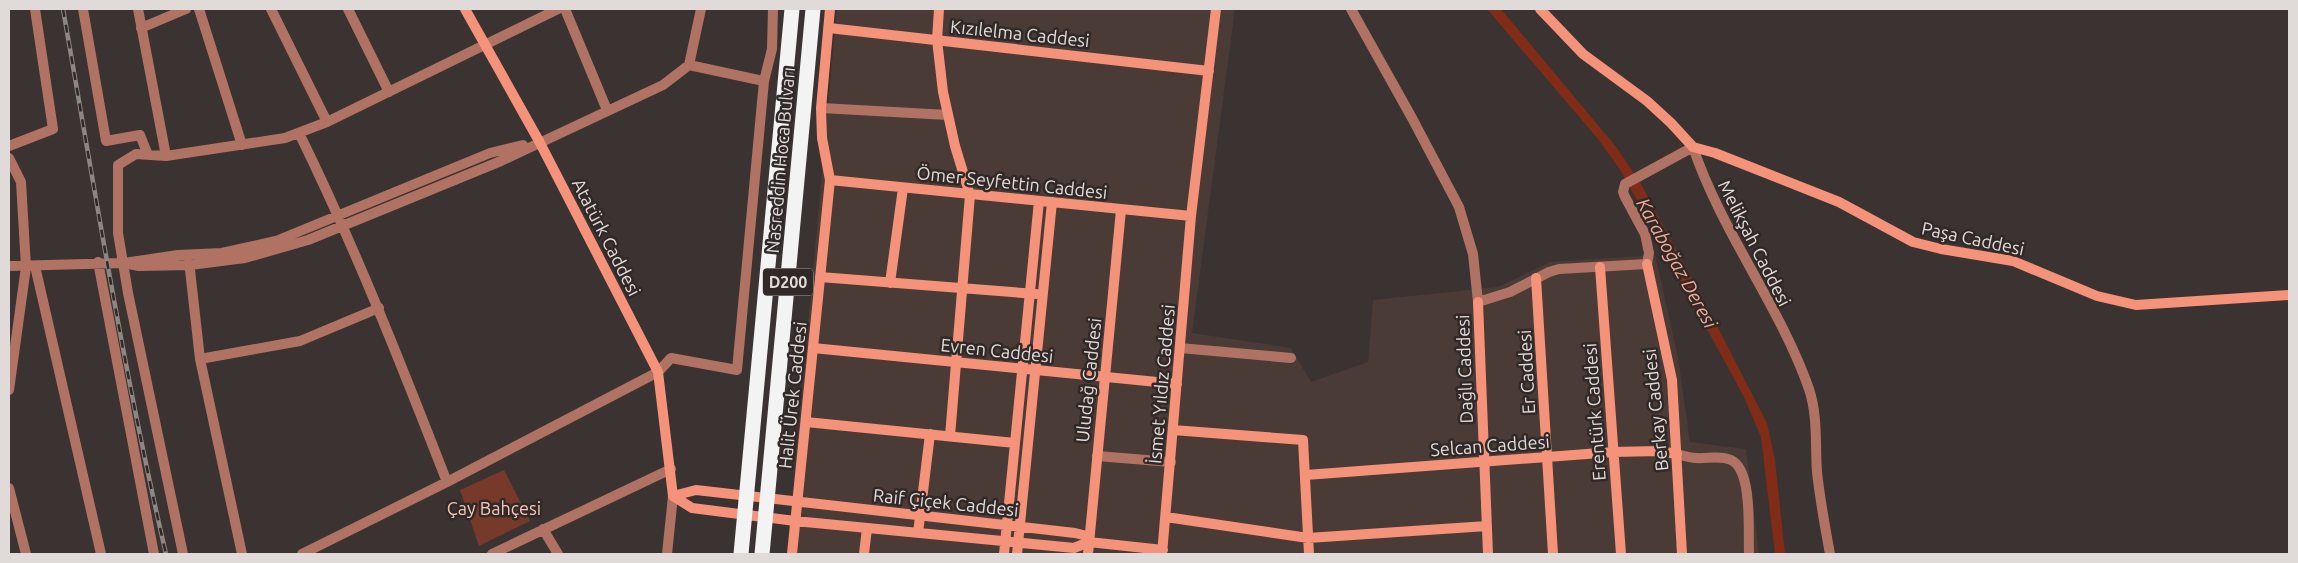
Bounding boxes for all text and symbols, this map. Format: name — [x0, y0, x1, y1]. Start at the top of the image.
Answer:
street label: Kızılelma Caddesi — [949, 16, 1091, 50]
street label: Nasreddin Hoca Bulvarı — [762, 66, 798, 254]
street label: Ömer Seyfettin Caddesi — [916, 162, 1108, 202]
street label: Atatürk Caddesi — [569, 175, 645, 299]
street label: Melikşah Caddesi — [1715, 177, 1795, 309]
water label: Karaboğaz Deresi — [1632, 194, 1722, 333]
street label: Paşa Caddesi — [1920, 217, 2026, 259]
road number: D200 — [763, 268, 813, 296]
street label: İsmet Yıldız Caddesi — [1144, 303, 1178, 465]
street label: Dağlı Caddesi — [1452, 314, 1476, 424]
street label: Uludağ Caddesi — [1072, 317, 1104, 443]
street label: Halit Ürek Caddesi — [774, 320, 810, 470]
street label: Er Caddesi — [1514, 329, 1538, 415]
street label: Evren Caddesi — [940, 334, 1054, 366]
street label: Erentürk Caddesi — [1579, 342, 1609, 482]
street label: Berkay Caddesi — [1639, 348, 1671, 472]
street label: Selcan Caddesi — [1430, 431, 1550, 459]
street label: Raif Çiçek Caddesi — [872, 484, 1020, 520]
park label: Çay Bahçesi — [447, 498, 541, 518]

